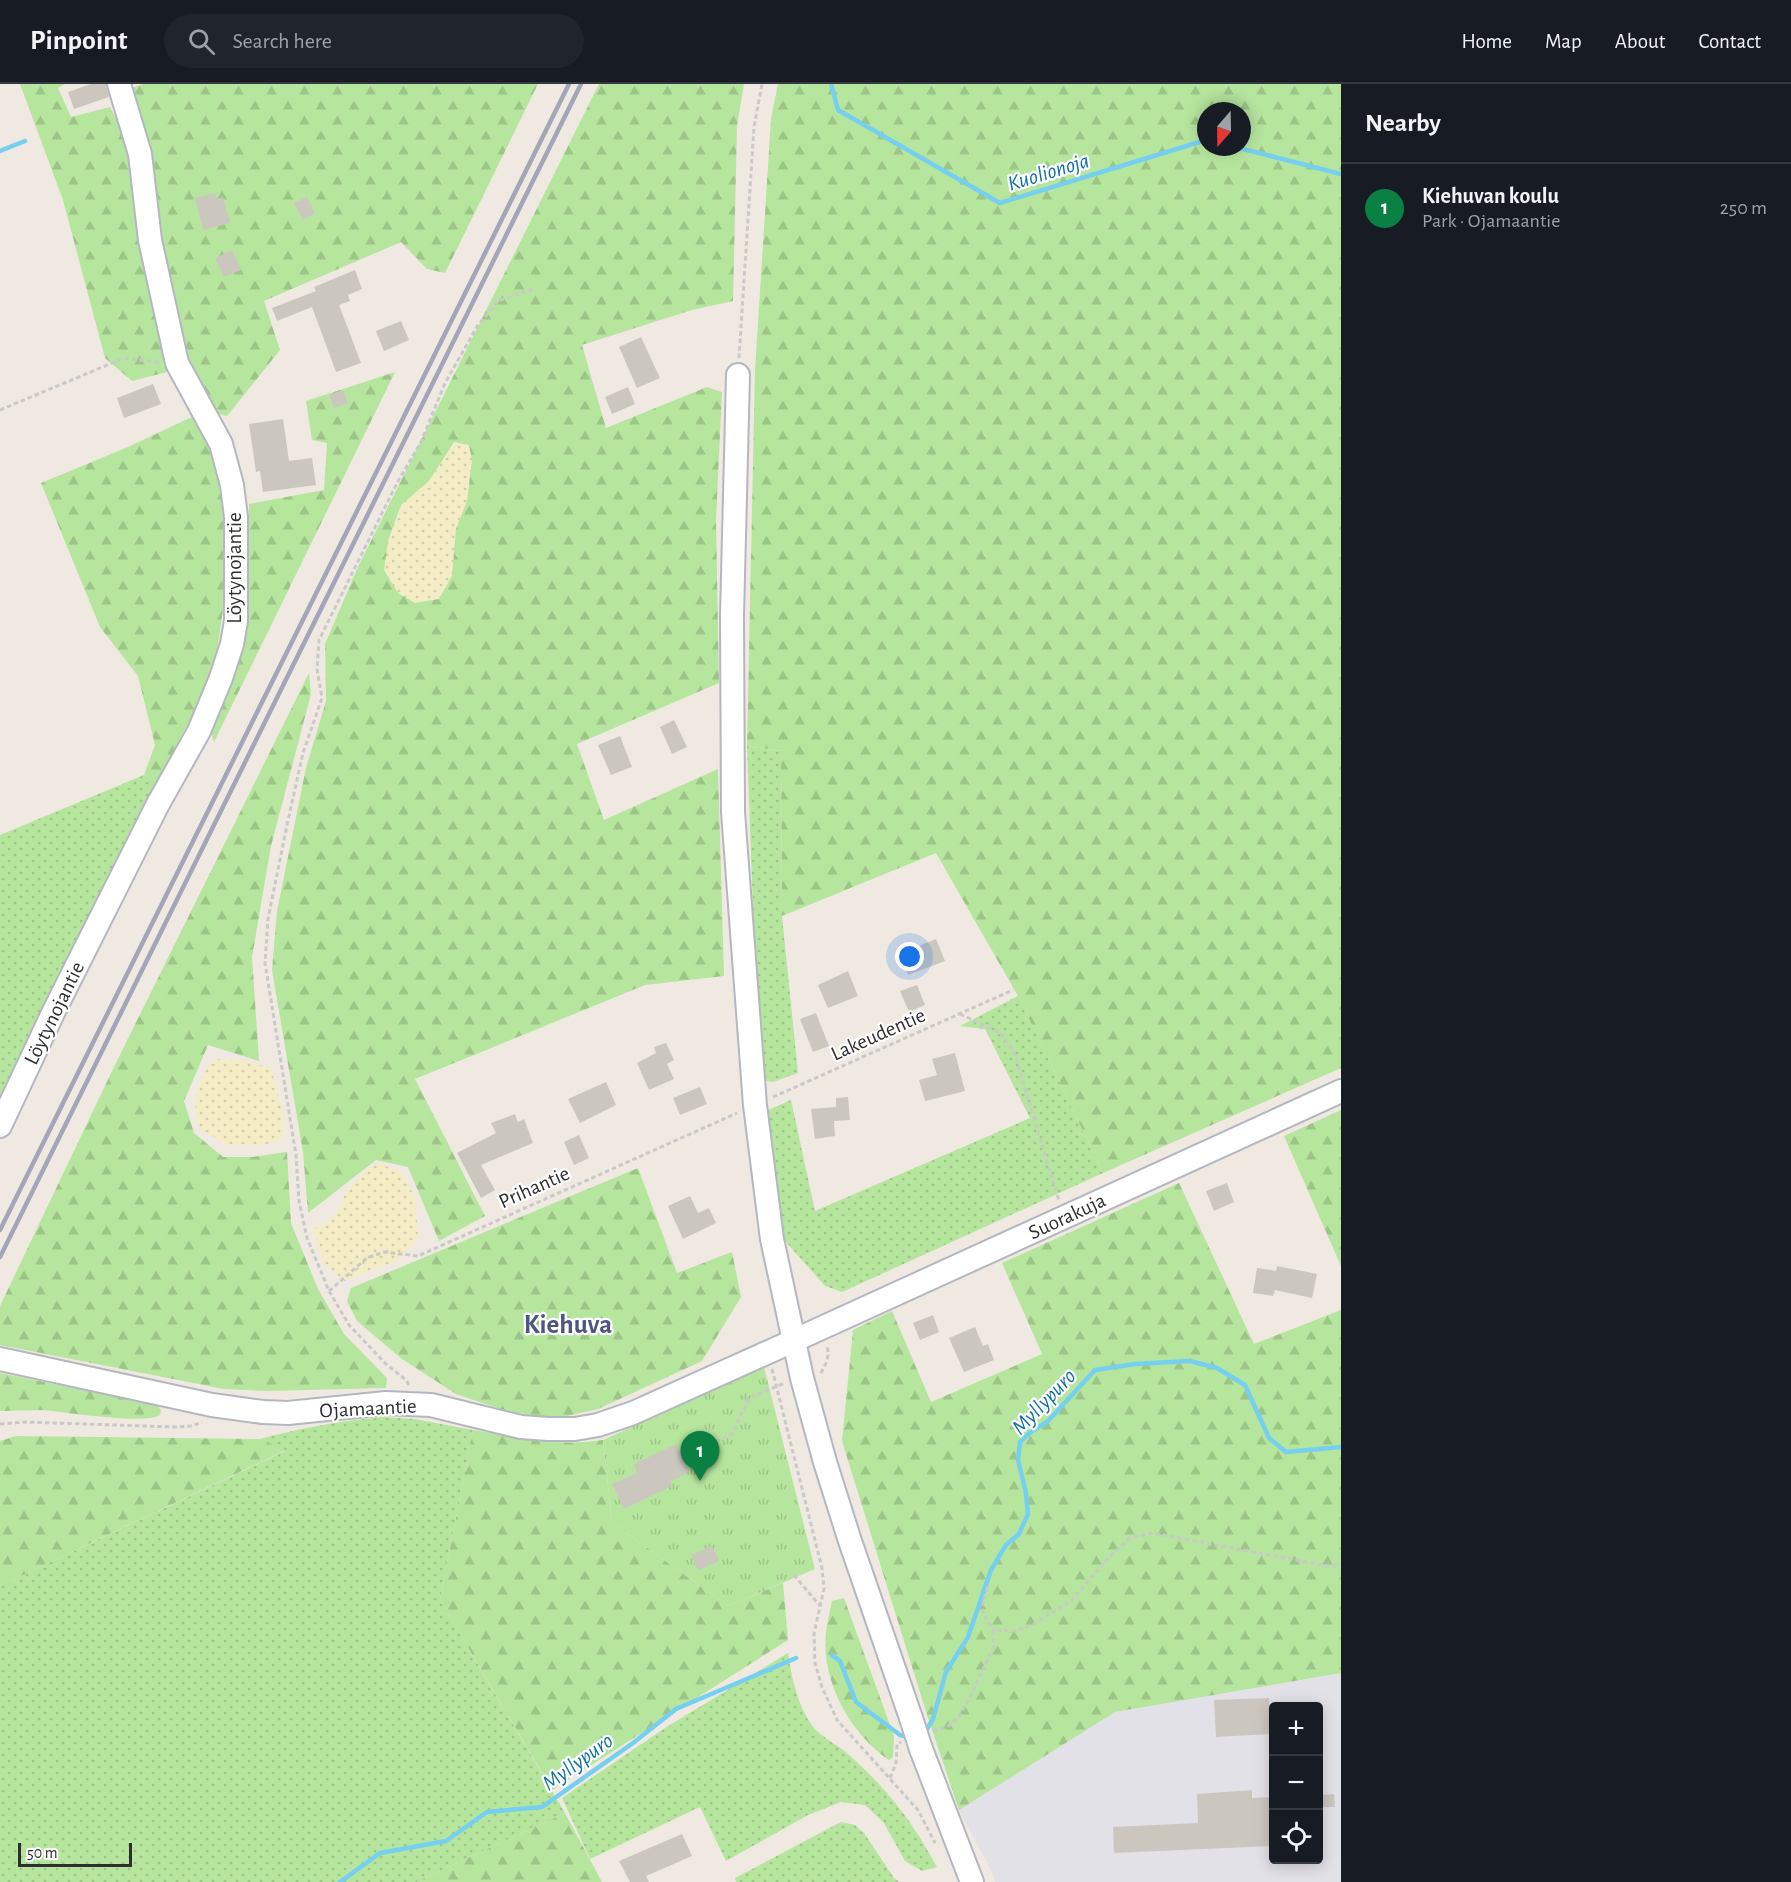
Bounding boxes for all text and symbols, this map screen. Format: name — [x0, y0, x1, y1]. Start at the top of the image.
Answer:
search box — [164, 14, 584, 68]
icon: search — [185, 25, 218, 58]
text: Pinpoint — [30, 27, 128, 55]
text: Search here — [233, 30, 332, 52]
text: Home — [1461, 31, 1512, 52]
text: Map — [1545, 31, 1582, 52]
text: About — [1615, 31, 1665, 52]
text: Contact — [1698, 31, 1761, 52]
north arrow — [1197, 102, 1251, 156]
text: Nearby — [1365, 110, 1441, 136]
water label: Kuolionoja — [1005, 149, 1092, 195]
text: Kiehuvan koulu — [1422, 185, 1559, 207]
text: 1 — [1381, 198, 1388, 218]
text: 250 m — [1720, 198, 1767, 218]
text: Park · Ojamaantie — [1422, 211, 1560, 231]
street label: Löytynojantie — [224, 512, 245, 624]
your location — [895, 942, 924, 971]
street label: Löytynojantie — [21, 958, 88, 1068]
street label: Lakeudentie — [828, 1004, 929, 1065]
street label: Prihantie — [496, 1163, 573, 1212]
street label: Suorakuja — [1025, 1189, 1109, 1243]
district label: Kiehuva — [524, 1311, 612, 1338]
water label: Myllypuro — [1008, 1365, 1081, 1439]
street label: Ojamaantie — [319, 1395, 417, 1422]
pin: 1 — [680, 1432, 720, 1481]
map controls — [1269, 1702, 1323, 1864]
button: + — [1269, 1702, 1323, 1756]
water label: Myllypuro — [538, 1729, 618, 1795]
button: − — [1269, 1756, 1323, 1810]
button: locate — [1269, 1810, 1323, 1864]
scale bar — [18, 1840, 132, 1868]
text: 50 m — [27, 1845, 58, 1861]

